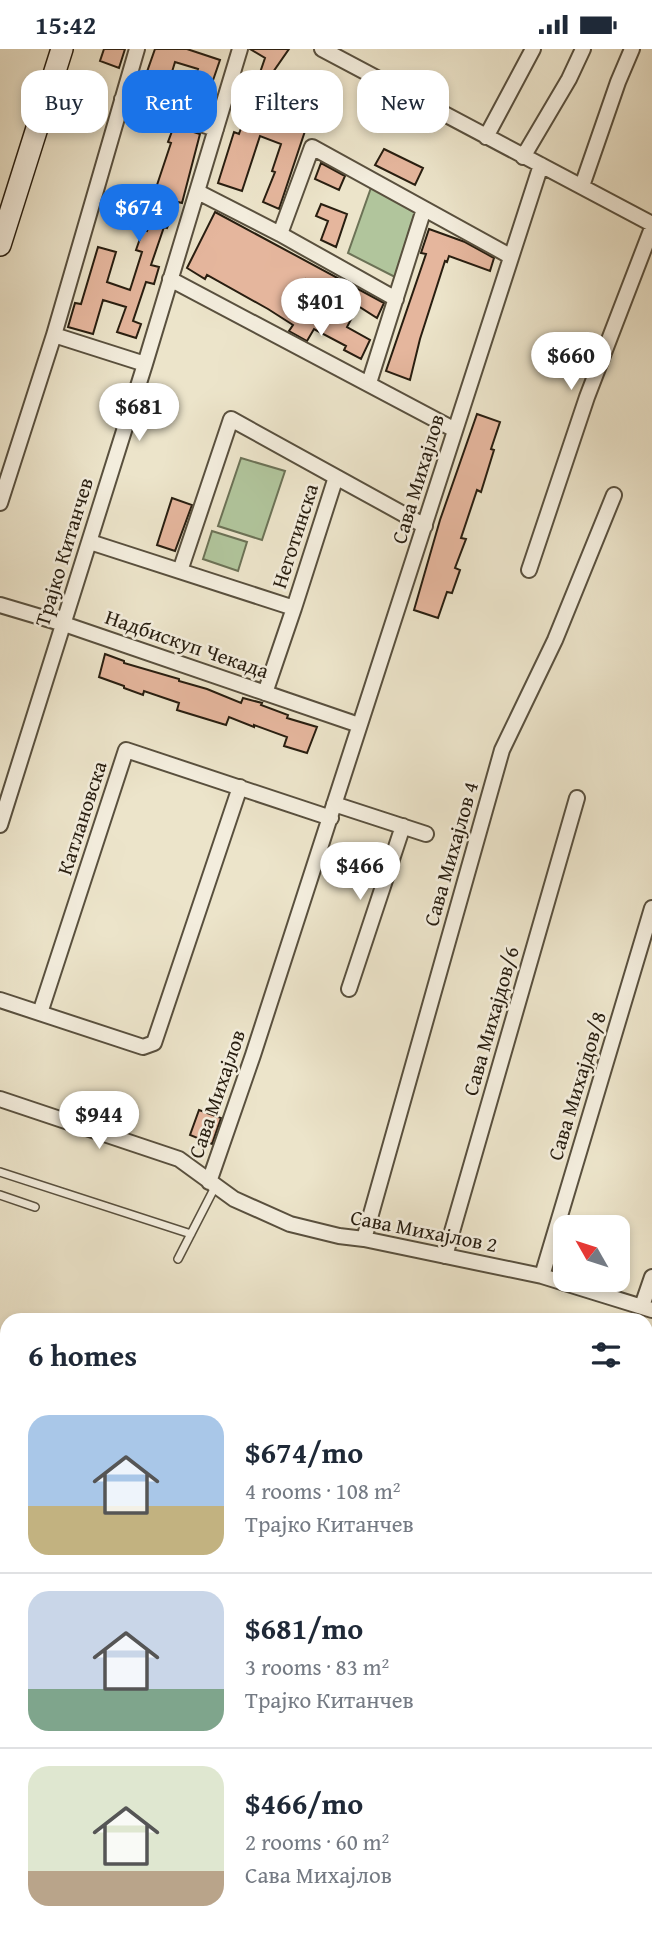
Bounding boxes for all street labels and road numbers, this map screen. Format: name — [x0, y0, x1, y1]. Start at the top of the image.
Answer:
street label: Сава Михајлов — [383, 410, 452, 548]
street label: Трајко Китанчев — [26, 474, 101, 630]
street label: Неготинска — [263, 479, 326, 592]
street label: Надбискуп Чекада — [101, 601, 273, 686]
street label: Катлановска — [49, 757, 115, 879]
street label: Сава Михајлов 4 — [415, 778, 486, 930]
street label: Сава Михајдов/6 — [454, 943, 527, 1099]
street label: Сава Михајдов/8 — [539, 1008, 614, 1164]
street label: Сава Михајлов — [180, 1025, 253, 1162]
street label: Сава Михајлов 2 — [348, 1201, 500, 1260]

